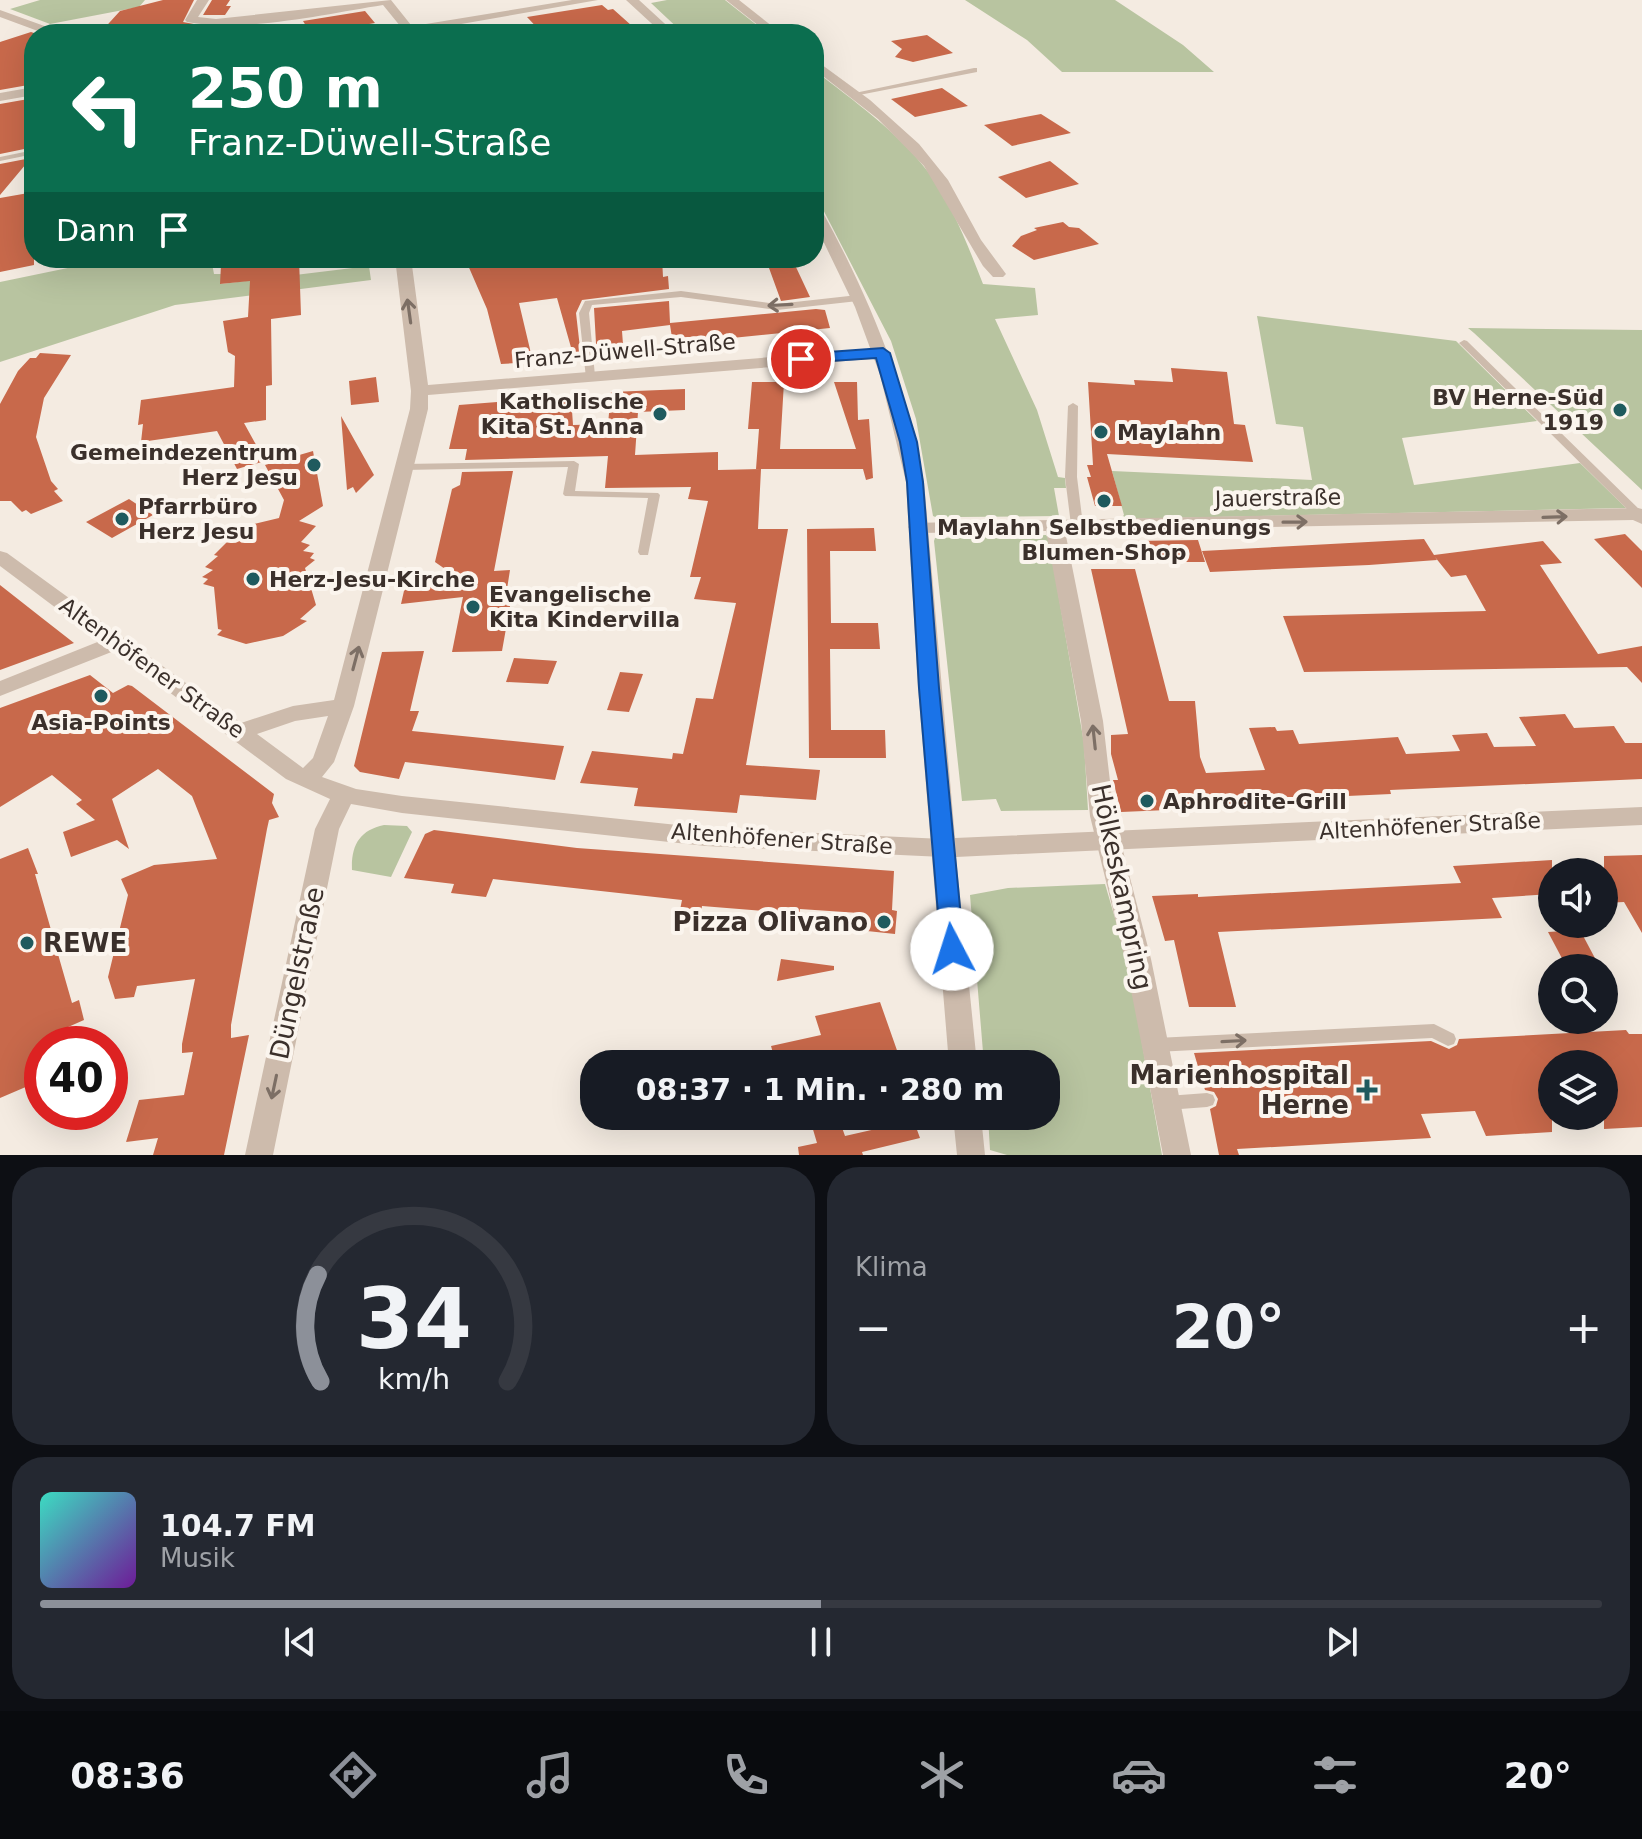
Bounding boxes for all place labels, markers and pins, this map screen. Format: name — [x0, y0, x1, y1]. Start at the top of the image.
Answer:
pin — [767, 325, 835, 393]
place label: BV Herne-Süd 1919 — [1432, 385, 1604, 435]
place label: Katholische Kita St. Anna — [481, 389, 644, 439]
marker: BV Herne-Süd 1919 — [1611, 401, 1629, 419]
marker: Katholische Kita St. Anna — [651, 405, 669, 423]
place label: Maylahn — [1117, 420, 1221, 445]
marker: Maylahn — [1092, 423, 1110, 441]
place label: Gemeindezentrum Herz Jesu — [70, 440, 298, 490]
marker: Gemeindezentrum Herz Jesu — [305, 456, 323, 474]
marker: Maylahn Selbstbedienungs Blumen-Shop — [1095, 492, 1113, 510]
place label: Pfarrbüro Herz Jesu — [138, 494, 258, 544]
marker: Pfarrbüro Herz Jesu — [113, 510, 131, 528]
place label: Maylahn Selbstbedienungs Blumen-Shop — [937, 515, 1271, 565]
place label: Herz-Jesu-Kirche — [269, 567, 475, 592]
marker: Herz-Jesu-Kirche — [244, 570, 262, 588]
place label: Evangelische Kita Kindervilla — [489, 582, 680, 632]
marker: Evangelische Kita Kindervilla — [464, 598, 482, 616]
marker: Asia-Points — [92, 687, 110, 705]
place label: Asia-Points — [31, 710, 171, 735]
place label: Aphrodite-Grill — [1163, 789, 1347, 814]
marker: Aphrodite-Grill — [1138, 792, 1156, 810]
place label: Pizza Olivano — [672, 907, 868, 937]
marker: Pizza Olivano — [875, 913, 893, 931]
place label: REWE — [43, 928, 127, 958]
marker: REWE — [18, 934, 36, 952]
place label: Marienhospital Herne — [1129, 1060, 1349, 1120]
marker: Marienhospital Herne — [1356, 1079, 1378, 1101]

